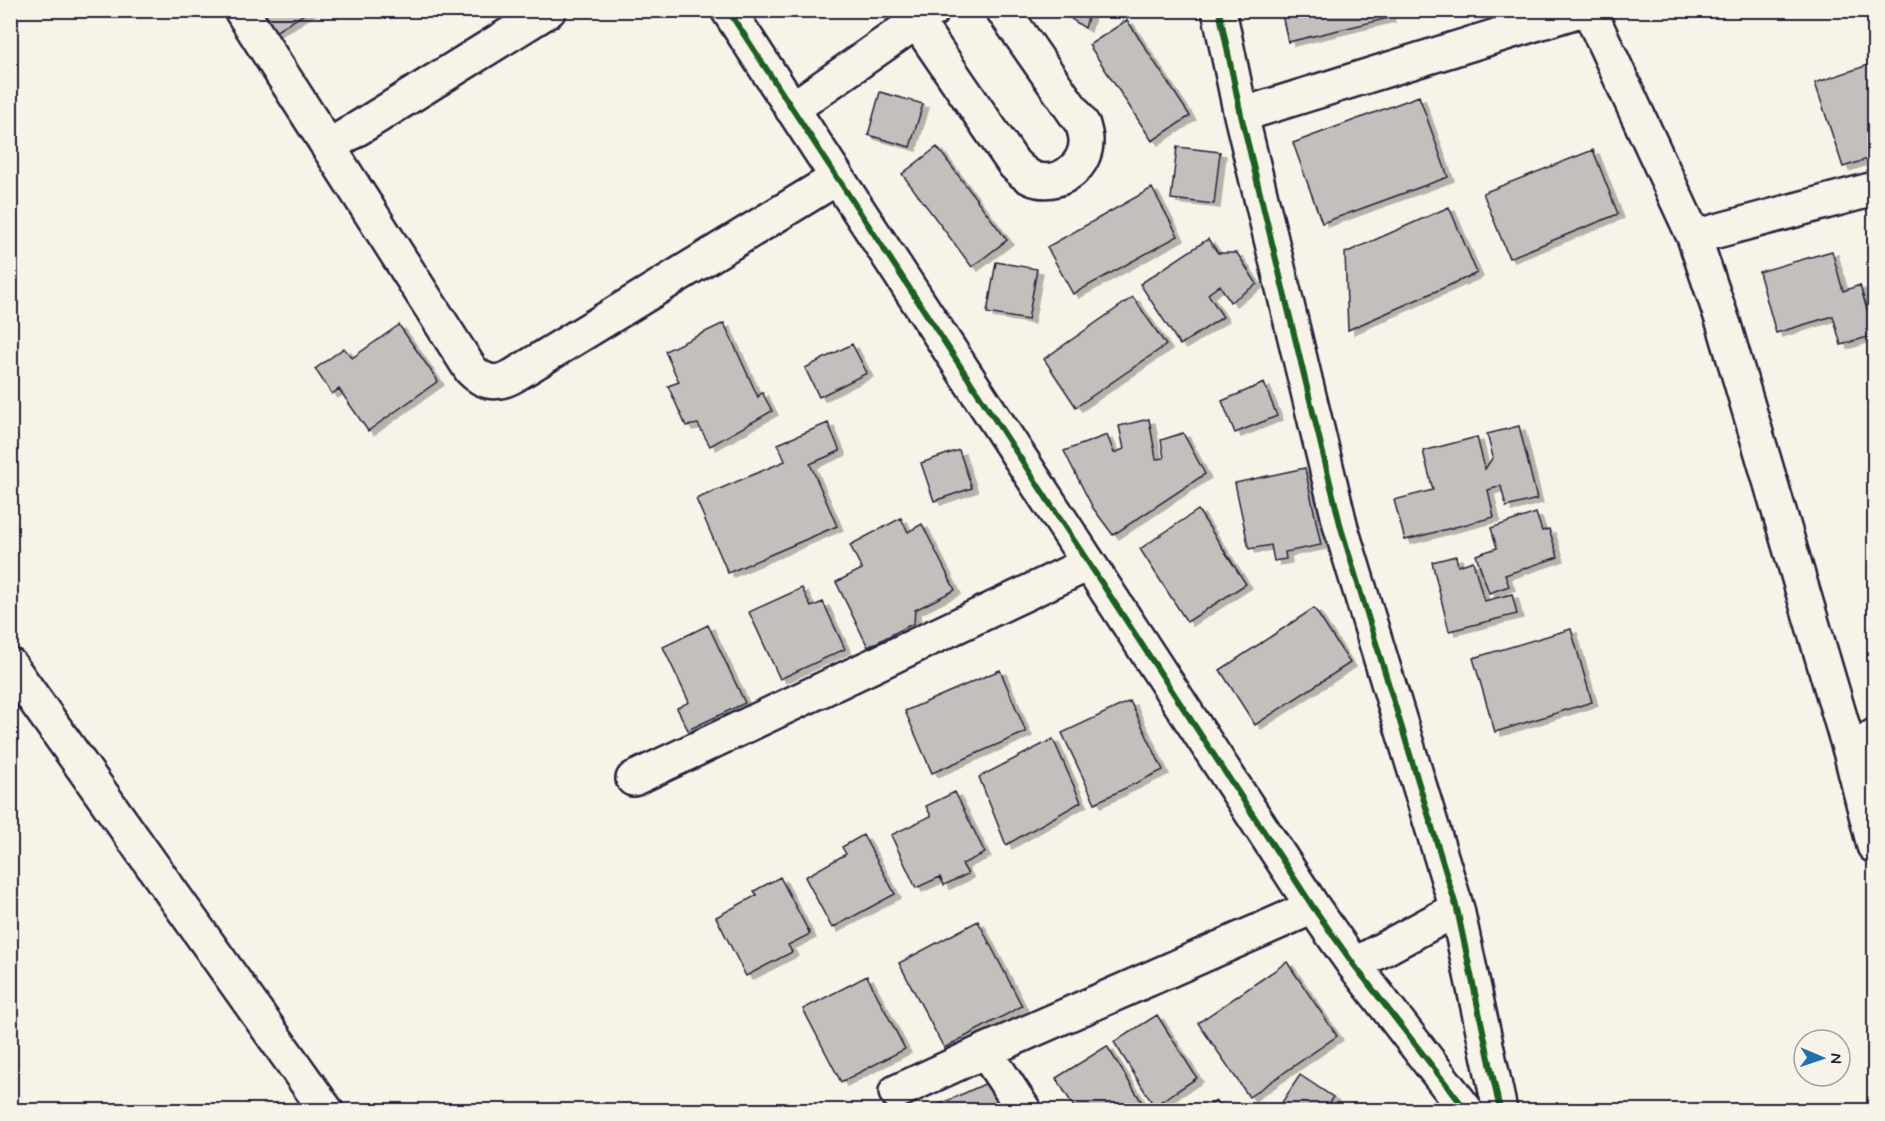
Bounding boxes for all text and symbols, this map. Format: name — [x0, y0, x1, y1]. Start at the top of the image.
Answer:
north arrow — [1792, 1028, 1852, 1088]
text: N — [1825, 1053, 1846, 1064]

